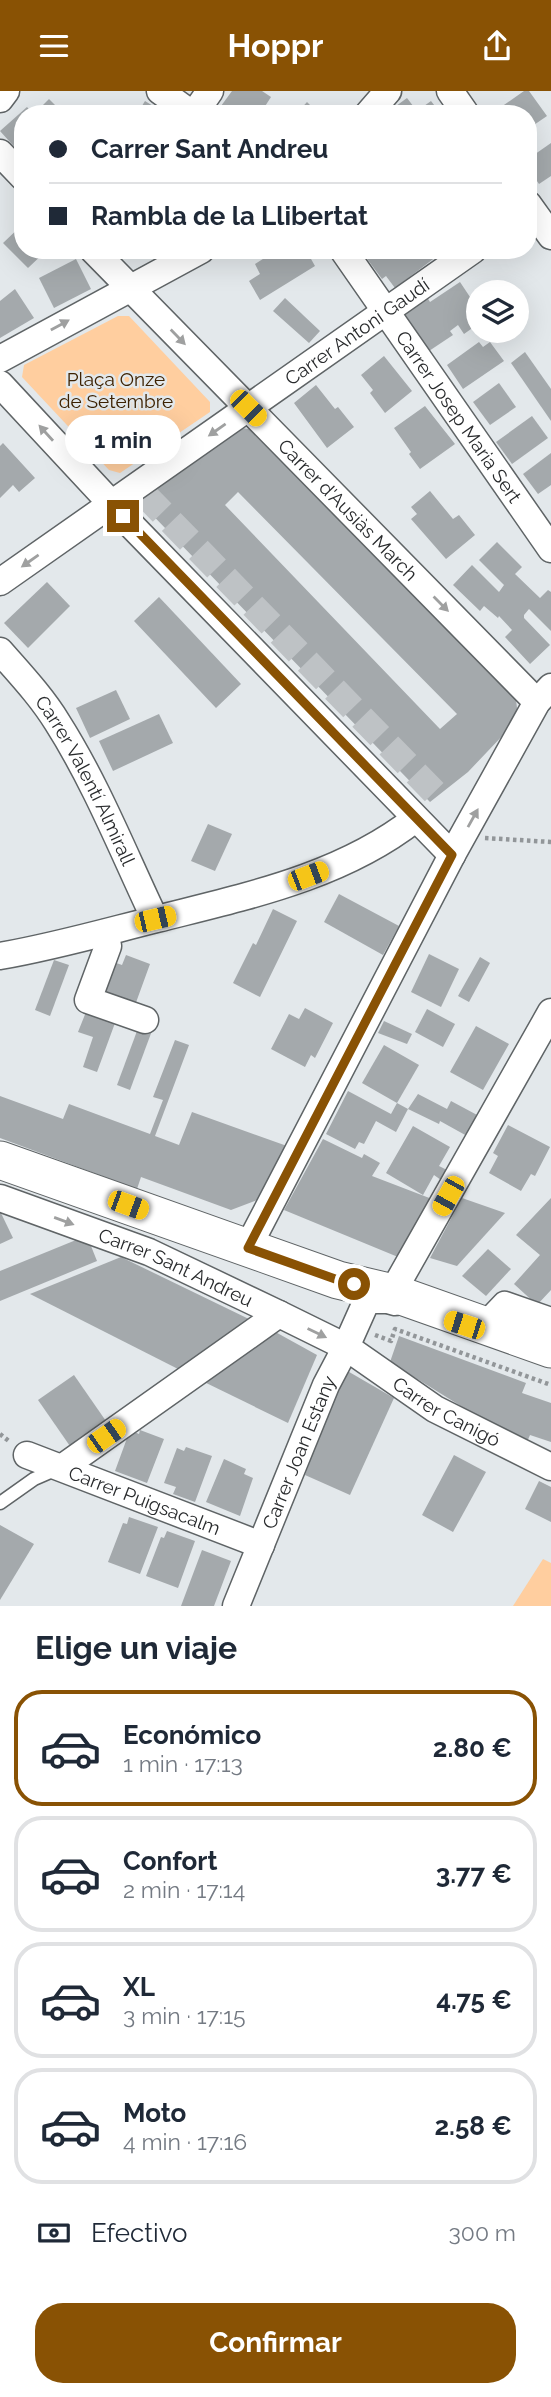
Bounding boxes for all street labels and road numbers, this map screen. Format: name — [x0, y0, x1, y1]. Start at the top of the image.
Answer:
street label: Carrer Antoni Gaudí — [281, 273, 434, 390]
street label: Carrer Josep Maria Sert — [392, 327, 527, 507]
street label: Carrer d'Ausiàs March — [274, 434, 422, 585]
street label: Carrer Valentí Almirall — [31, 691, 140, 869]
street label: Carrer Sant Andreu — [96, 1224, 257, 1311]
street label: Carrer Joan Estany — [258, 1372, 340, 1532]
street label: Carrer Canigó — [389, 1372, 504, 1451]
street label: Carrer Puigsacalm — [66, 1461, 224, 1539]

